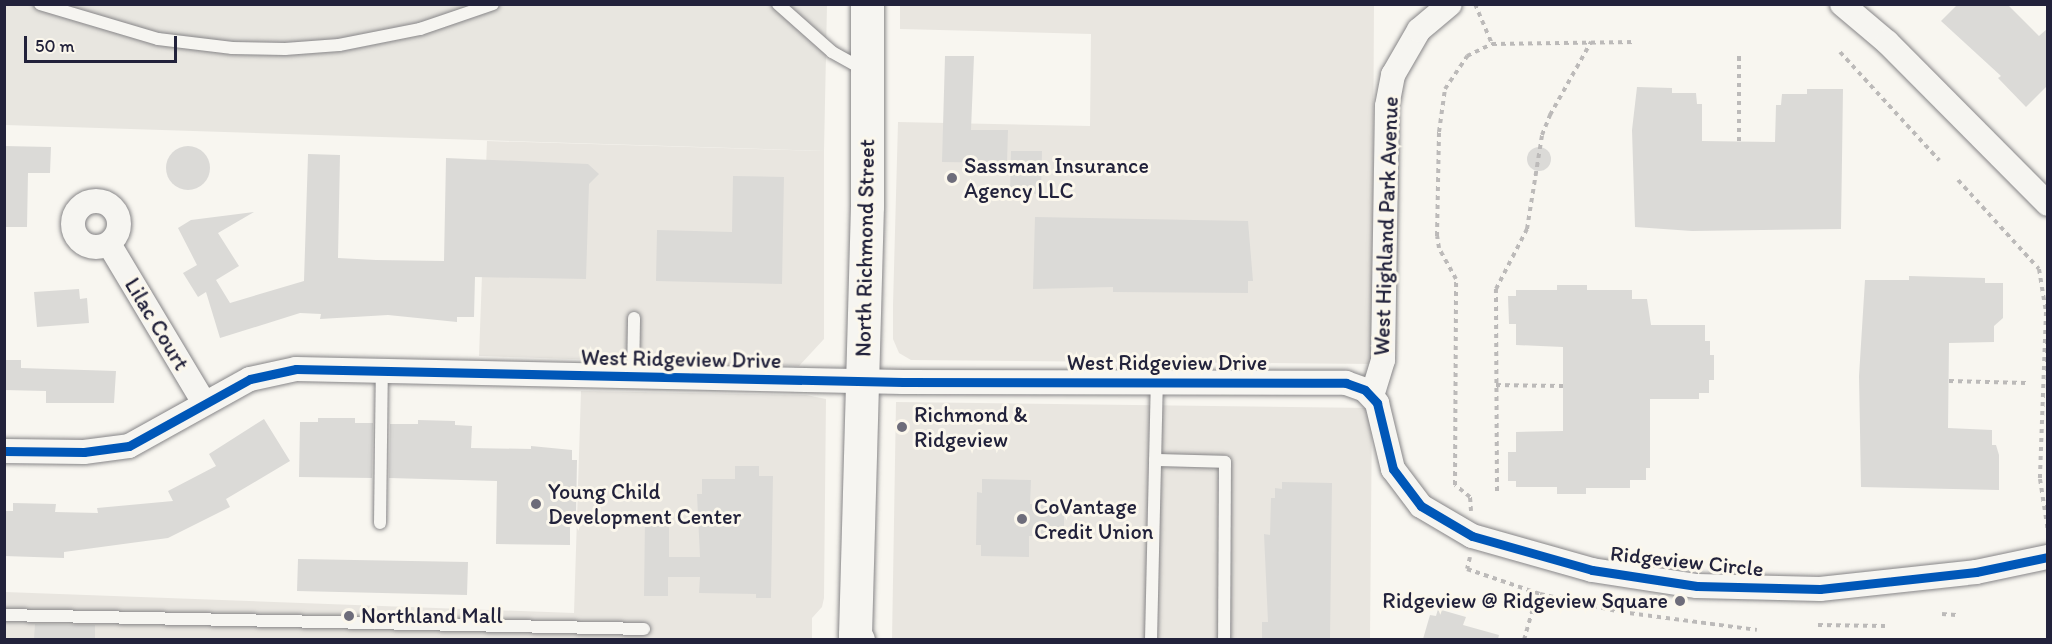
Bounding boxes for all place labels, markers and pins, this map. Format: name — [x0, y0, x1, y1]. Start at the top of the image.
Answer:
place label: Sassman Insurance Agency LLC — [964, 152, 1149, 204]
marker: Sassman Insurance Agency LLC — [945, 171, 959, 185]
place label: Richmond & Ridgeview — [914, 401, 1028, 452]
marker: Richmond & Ridgeview — [895, 420, 909, 434]
place label: Young Child Development Center — [548, 478, 741, 530]
place label: CoVantage Credit Union — [1034, 493, 1153, 544]
marker: Young Child Development Center — [529, 497, 543, 511]
marker: CoVantage Credit Union — [1015, 512, 1029, 526]
place label: Ridgeview @ Ridgeview Square — [1383, 588, 1668, 614]
marker: Ridgeview @ Ridgeview Square — [1673, 594, 1687, 608]
place label: Northland Mall — [361, 603, 503, 629]
marker: Northland Mall — [342, 609, 356, 623]

